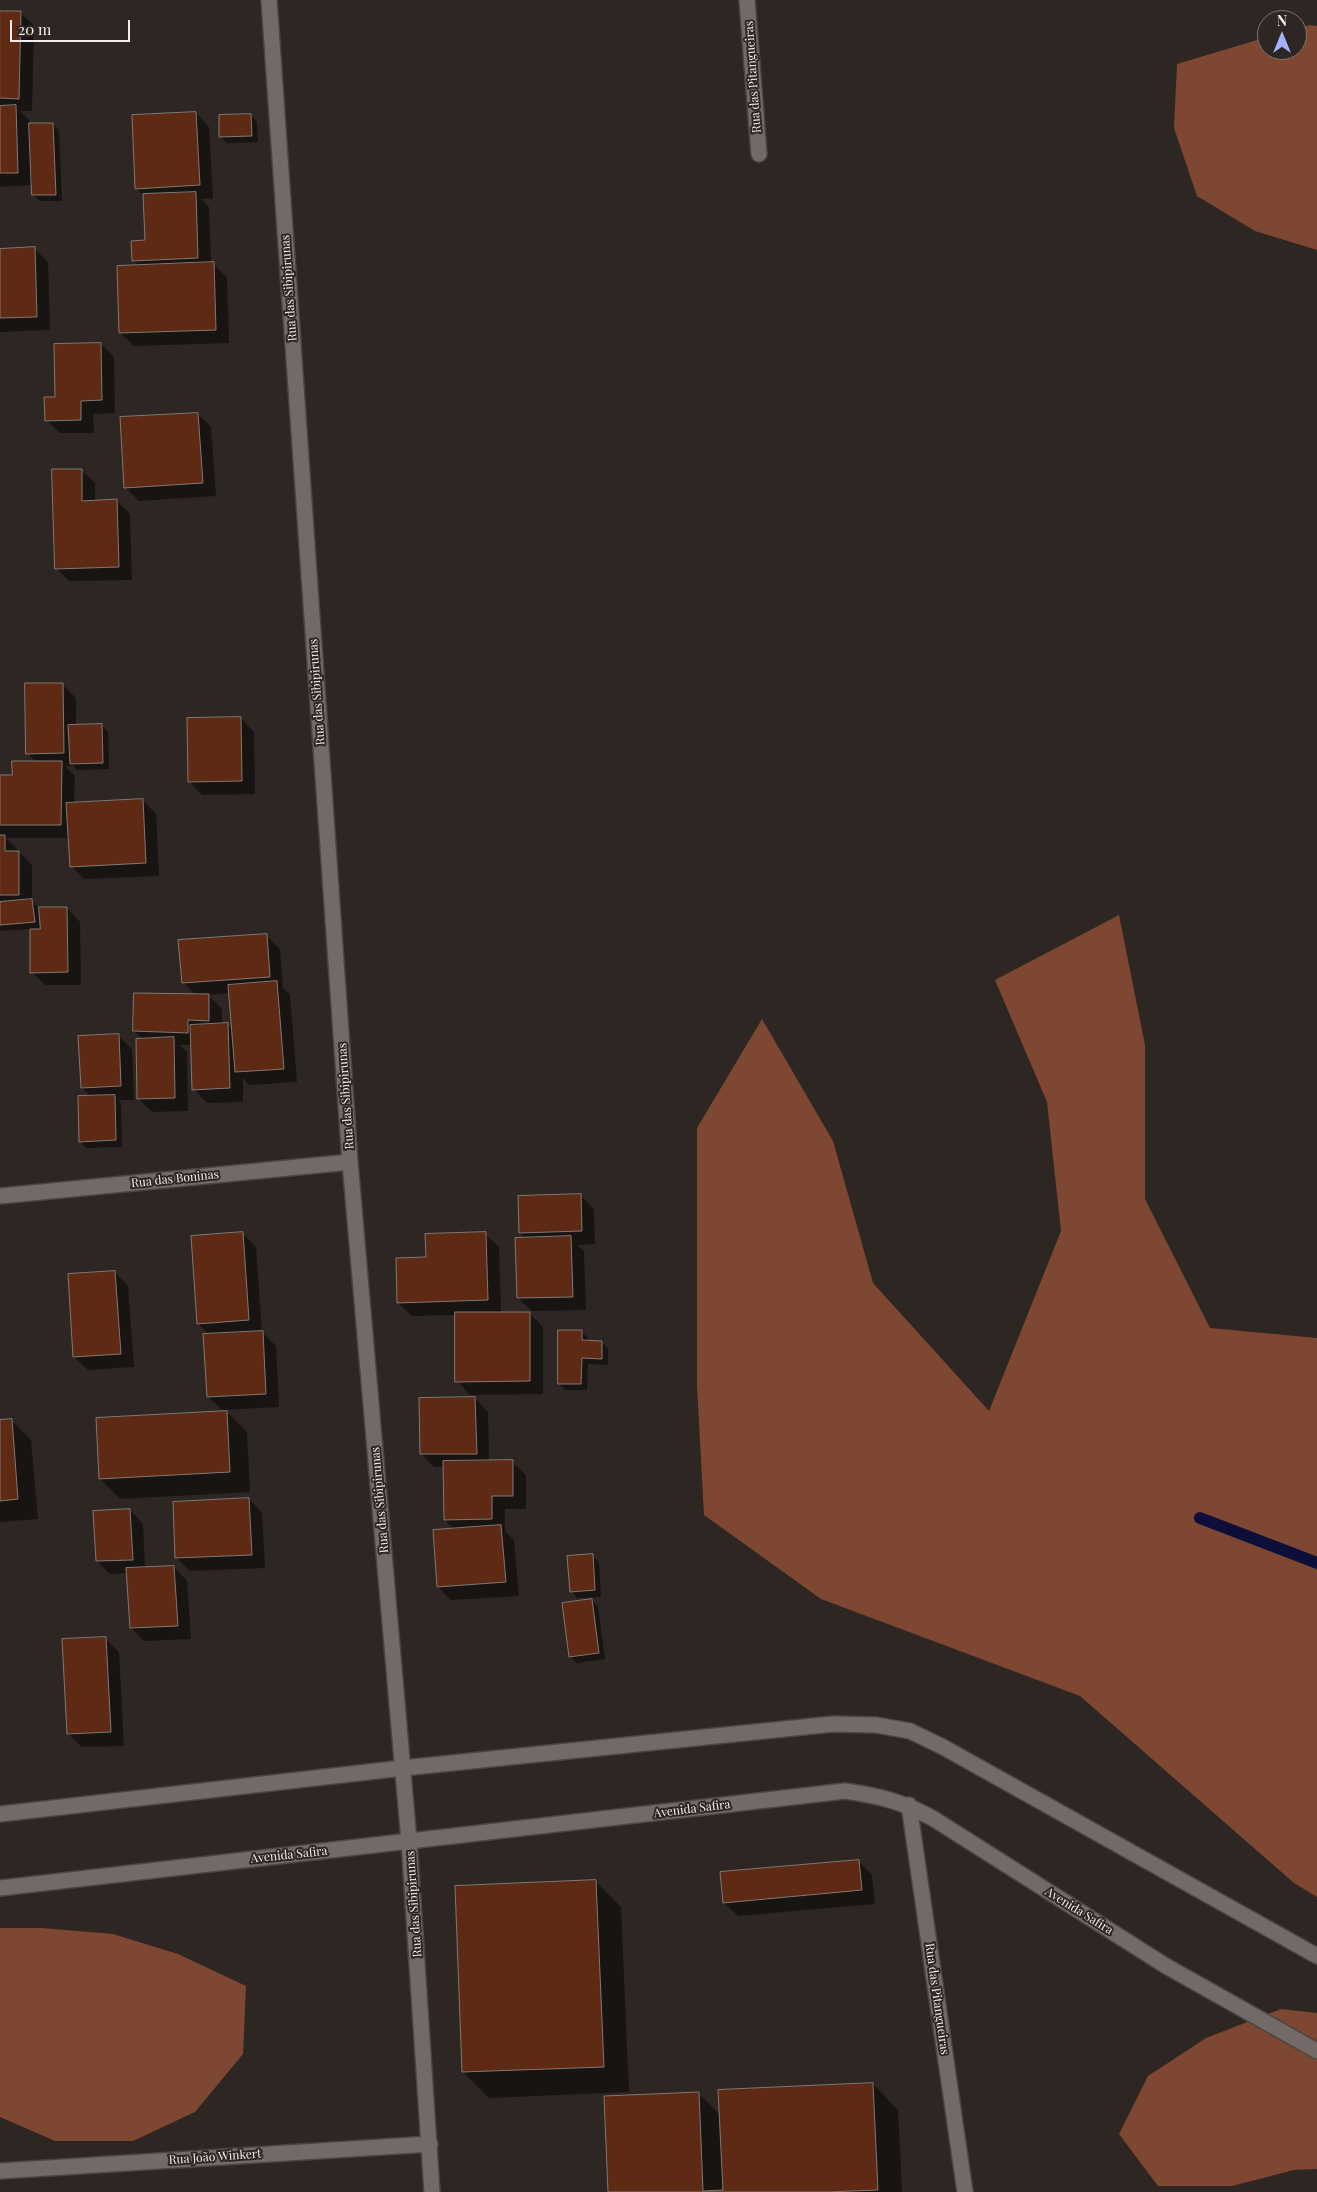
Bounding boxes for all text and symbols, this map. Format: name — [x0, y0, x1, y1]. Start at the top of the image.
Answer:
scale bar — [12, 10, 132, 42]
north arrow — [1257, 10, 1307, 60]
text: N — [1277, 11, 1287, 30]
text: 20 m — [18, 19, 51, 39]
street label: Rua das Pitangueiras — [742, 20, 764, 134]
street label: Rua das Sibipirunas — [278, 234, 300, 342]
street label: Rua das Sibipirunas — [306, 638, 328, 746]
street label: Rua das Sibipirunas — [335, 1042, 357, 1150]
street label: Rua das Boninas — [130, 1167, 220, 1191]
street label: Rua das Sibipirunas — [368, 1446, 392, 1554]
street label: Avenida Safira — [653, 1797, 731, 1821]
street label: Avenida Safira — [250, 1844, 328, 1866]
street label: Rua das Sibipirunas — [403, 1850, 425, 1958]
street label: Avenida Safira — [1042, 1884, 1116, 1938]
street label: Rua das Pitangueiras — [922, 1942, 952, 2056]
street label: Rua João Winkert — [168, 2147, 262, 2167]

